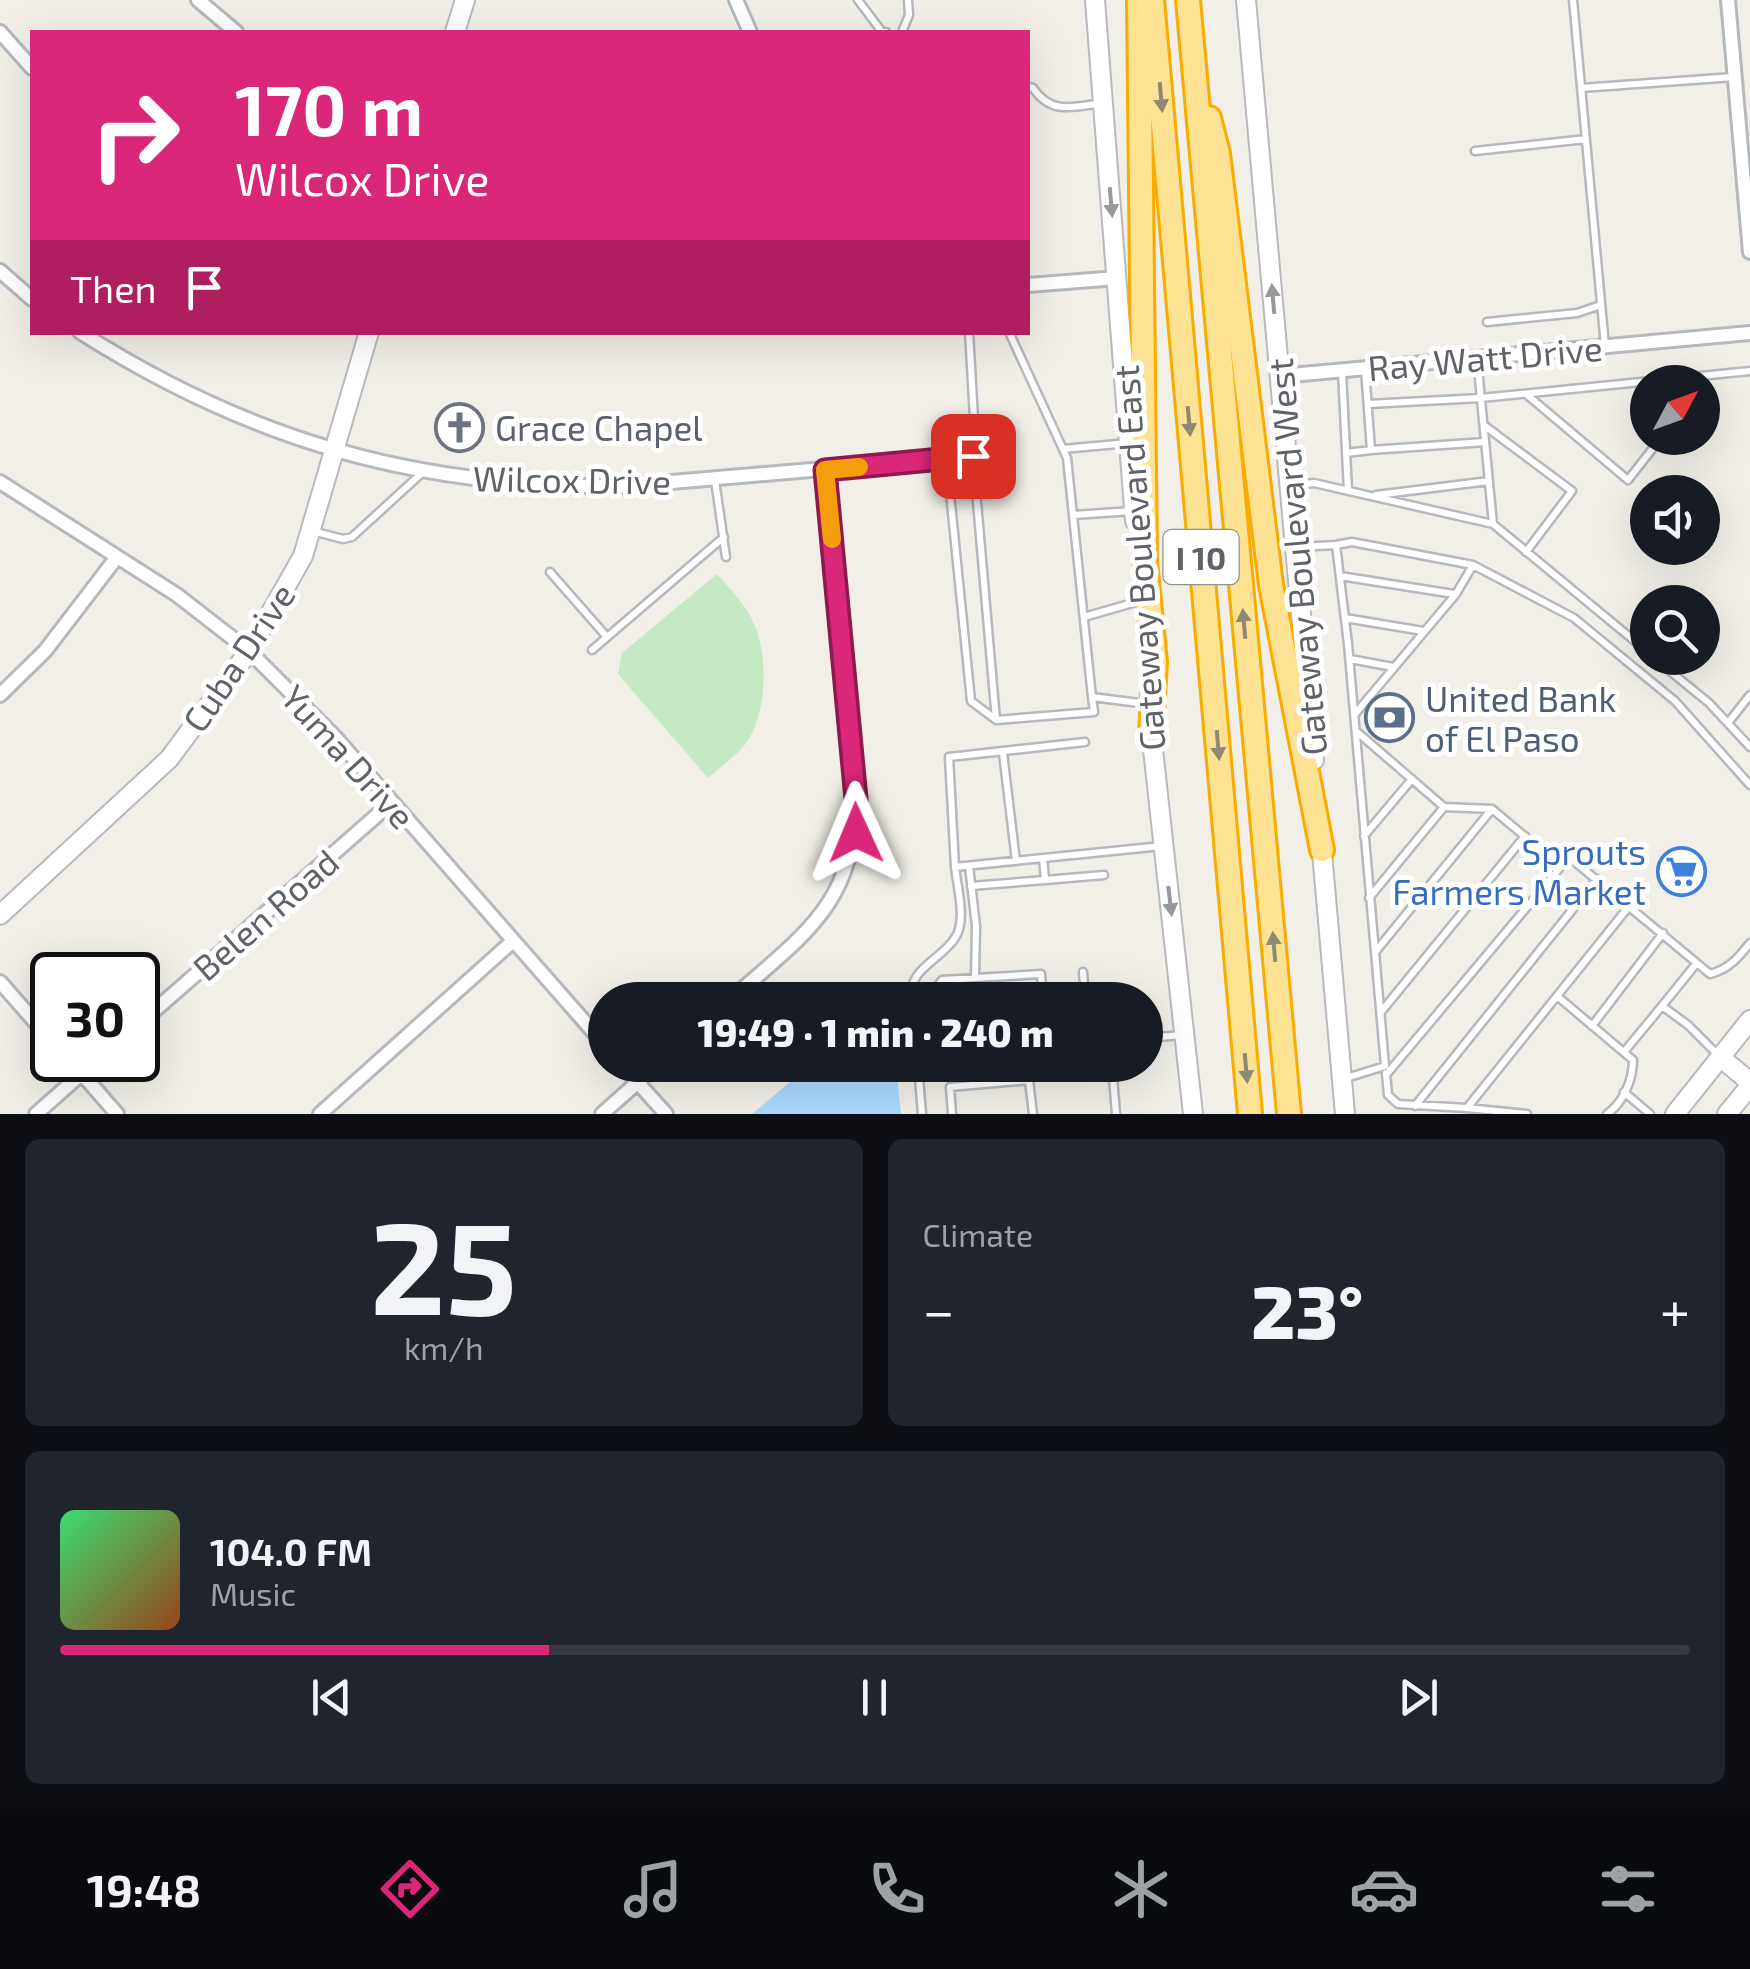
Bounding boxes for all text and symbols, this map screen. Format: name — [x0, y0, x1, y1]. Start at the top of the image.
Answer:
text: 170 m — [235, 66, 423, 150]
icon: right — [70, 70, 200, 200]
one-way arrow — [1153, 82, 1169, 114]
text: Wilcox Drive — [235, 151, 490, 205]
one-way arrow — [1103, 186, 1119, 218]
icon: arrive — [177, 260, 232, 315]
text: Then — [70, 265, 157, 311]
one-way arrow — [1265, 283, 1281, 315]
street label: Ray Watt Drive — [1366, 326, 1604, 388]
street label: Gateway Boulevard West — [1258, 357, 1334, 757]
street label: Gateway Boulevard East — [1104, 364, 1172, 752]
north arrow — [1630, 365, 1720, 455]
map controls — [1630, 365, 1720, 675]
church icon: Grace Chapel — [434, 401, 486, 453]
one-way arrow — [1182, 405, 1198, 437]
place label: Grace Chapel — [495, 406, 703, 448]
pin — [931, 414, 1016, 499]
icon: arrive — [946, 429, 1001, 484]
street label: Wilcox Drive — [473, 456, 671, 502]
button: sound — [1630, 475, 1720, 565]
road number: I 10 — [1164, 530, 1238, 584]
street label: Cuba Drive — [173, 575, 303, 739]
button: search — [1630, 585, 1720, 675]
one-way arrow — [1236, 607, 1252, 639]
street label: Yuma Drive — [274, 676, 424, 836]
place label: United Bank of El Paso — [1425, 677, 1617, 759]
bank icon: United Bank of El Paso — [1364, 692, 1416, 744]
one-way arrow — [1210, 729, 1226, 761]
position arrow — [804, 781, 908, 885]
place label: Sprouts Farmers Market — [1392, 830, 1646, 912]
street label: Belen Road — [184, 840, 346, 988]
supermarket icon: Sprouts Farmers Market — [1655, 845, 1707, 897]
one-way arrow — [1162, 886, 1178, 918]
one-way arrow — [1266, 931, 1282, 963]
speed limit sign: 30 — [30, 952, 160, 1082]
text: 19:49 · 1 min · 240 m — [698, 1009, 1054, 1055]
one-way arrow — [1239, 1053, 1255, 1085]
text: 25 — [370, 1185, 517, 1341]
text: Climate — [923, 1215, 1033, 1253]
text: 23° — [1251, 1264, 1363, 1354]
text: − — [923, 1276, 955, 1342]
text: + — [1660, 1276, 1690, 1342]
text: km/h — [404, 1328, 483, 1366]
text: 104.0 FM — [210, 1528, 372, 1574]
text: Music — [210, 1574, 296, 1612]
icon: previous — [304, 1670, 359, 1725]
icon: pause — [847, 1670, 902, 1725]
icon: next — [1391, 1670, 1446, 1725]
icon: directions — [375, 1854, 445, 1924]
icon: music — [618, 1854, 688, 1924]
icon: phone — [862, 1854, 932, 1924]
icon: climate — [1106, 1854, 1176, 1924]
icon: car — [1349, 1854, 1419, 1924]
icon: filters — [1593, 1854, 1663, 1924]
text: 19:48 — [87, 1862, 201, 1916]

